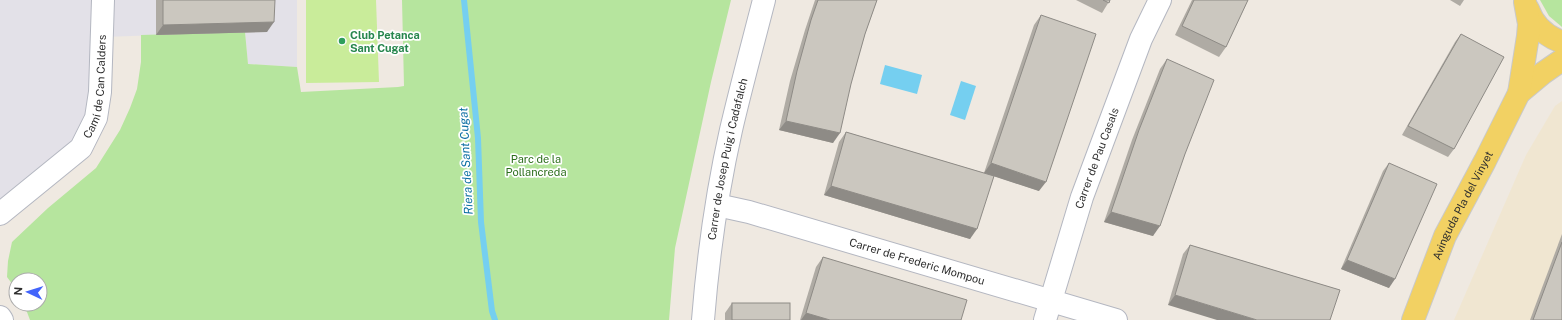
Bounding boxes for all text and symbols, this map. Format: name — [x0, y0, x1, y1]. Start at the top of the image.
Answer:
place label: Club Petanca Sant Cugat — [350, 29, 420, 54]
street label: Camí de Can Calders — [81, 34, 108, 140]
marker: Club Petanca Sant Cugat — [337, 36, 347, 46]
street label: Carrer de Josep Puig i Cadafalch — [706, 77, 750, 241]
street label: Carrer de Pau Casals — [1073, 106, 1121, 210]
water label: Riera de Sant Cugat — [456, 107, 476, 215]
street label: Avinguda Pla del Vinyet — [1430, 149, 1495, 261]
park label: Parc de la Pollancreda — [506, 153, 567, 178]
street label: Carrer de Frederic Mompou — [848, 236, 986, 287]
north arrow — [8, 272, 48, 312]
text: N — [12, 287, 24, 296]

